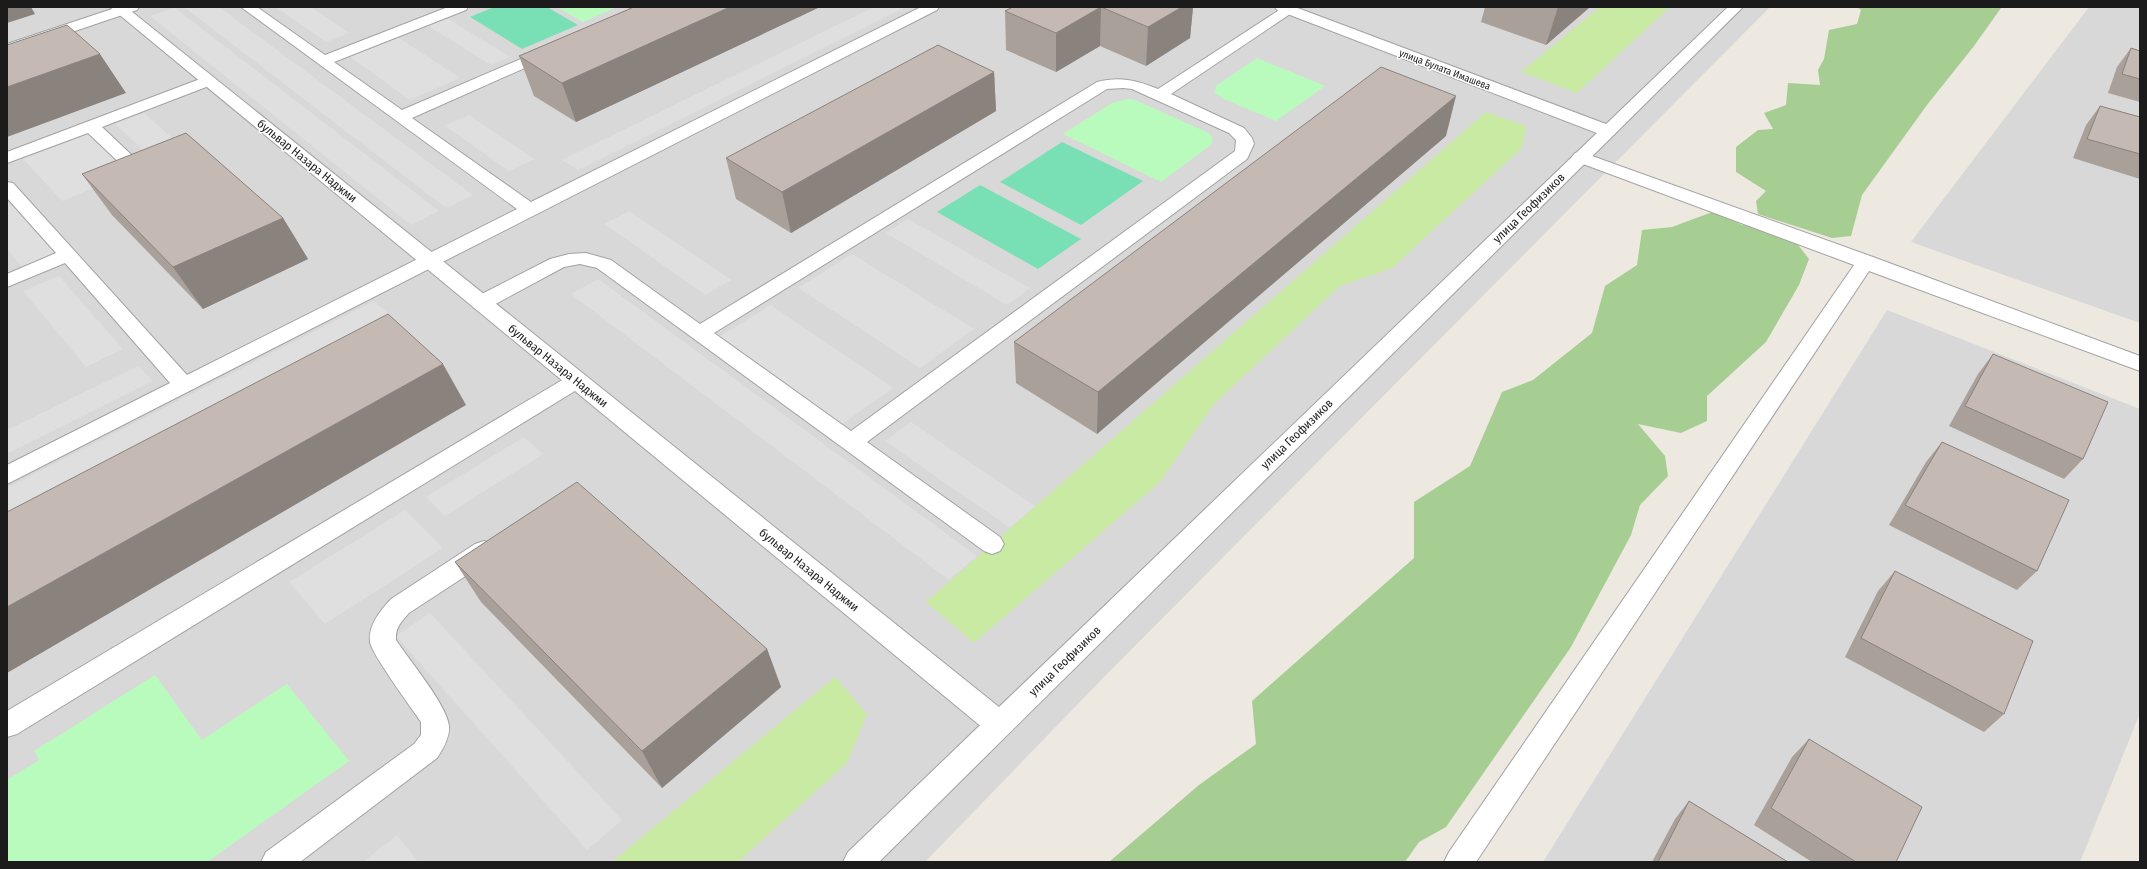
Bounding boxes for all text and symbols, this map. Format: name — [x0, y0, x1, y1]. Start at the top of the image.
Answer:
street label: улица Булата Имашева — [1397, 47, 1492, 93]
street label: бульвар Назара Наджми — [254, 117, 360, 205]
street label: улица Геофизиков — [1490, 170, 1568, 246]
street label: бульвар Назара Наджми — [505, 322, 611, 410]
street label: улица Геофизиков — [1258, 396, 1336, 472]
street label: бульвар Назара Наджми — [756, 526, 862, 614]
street label: улица Геофизиков — [1026, 623, 1104, 699]

